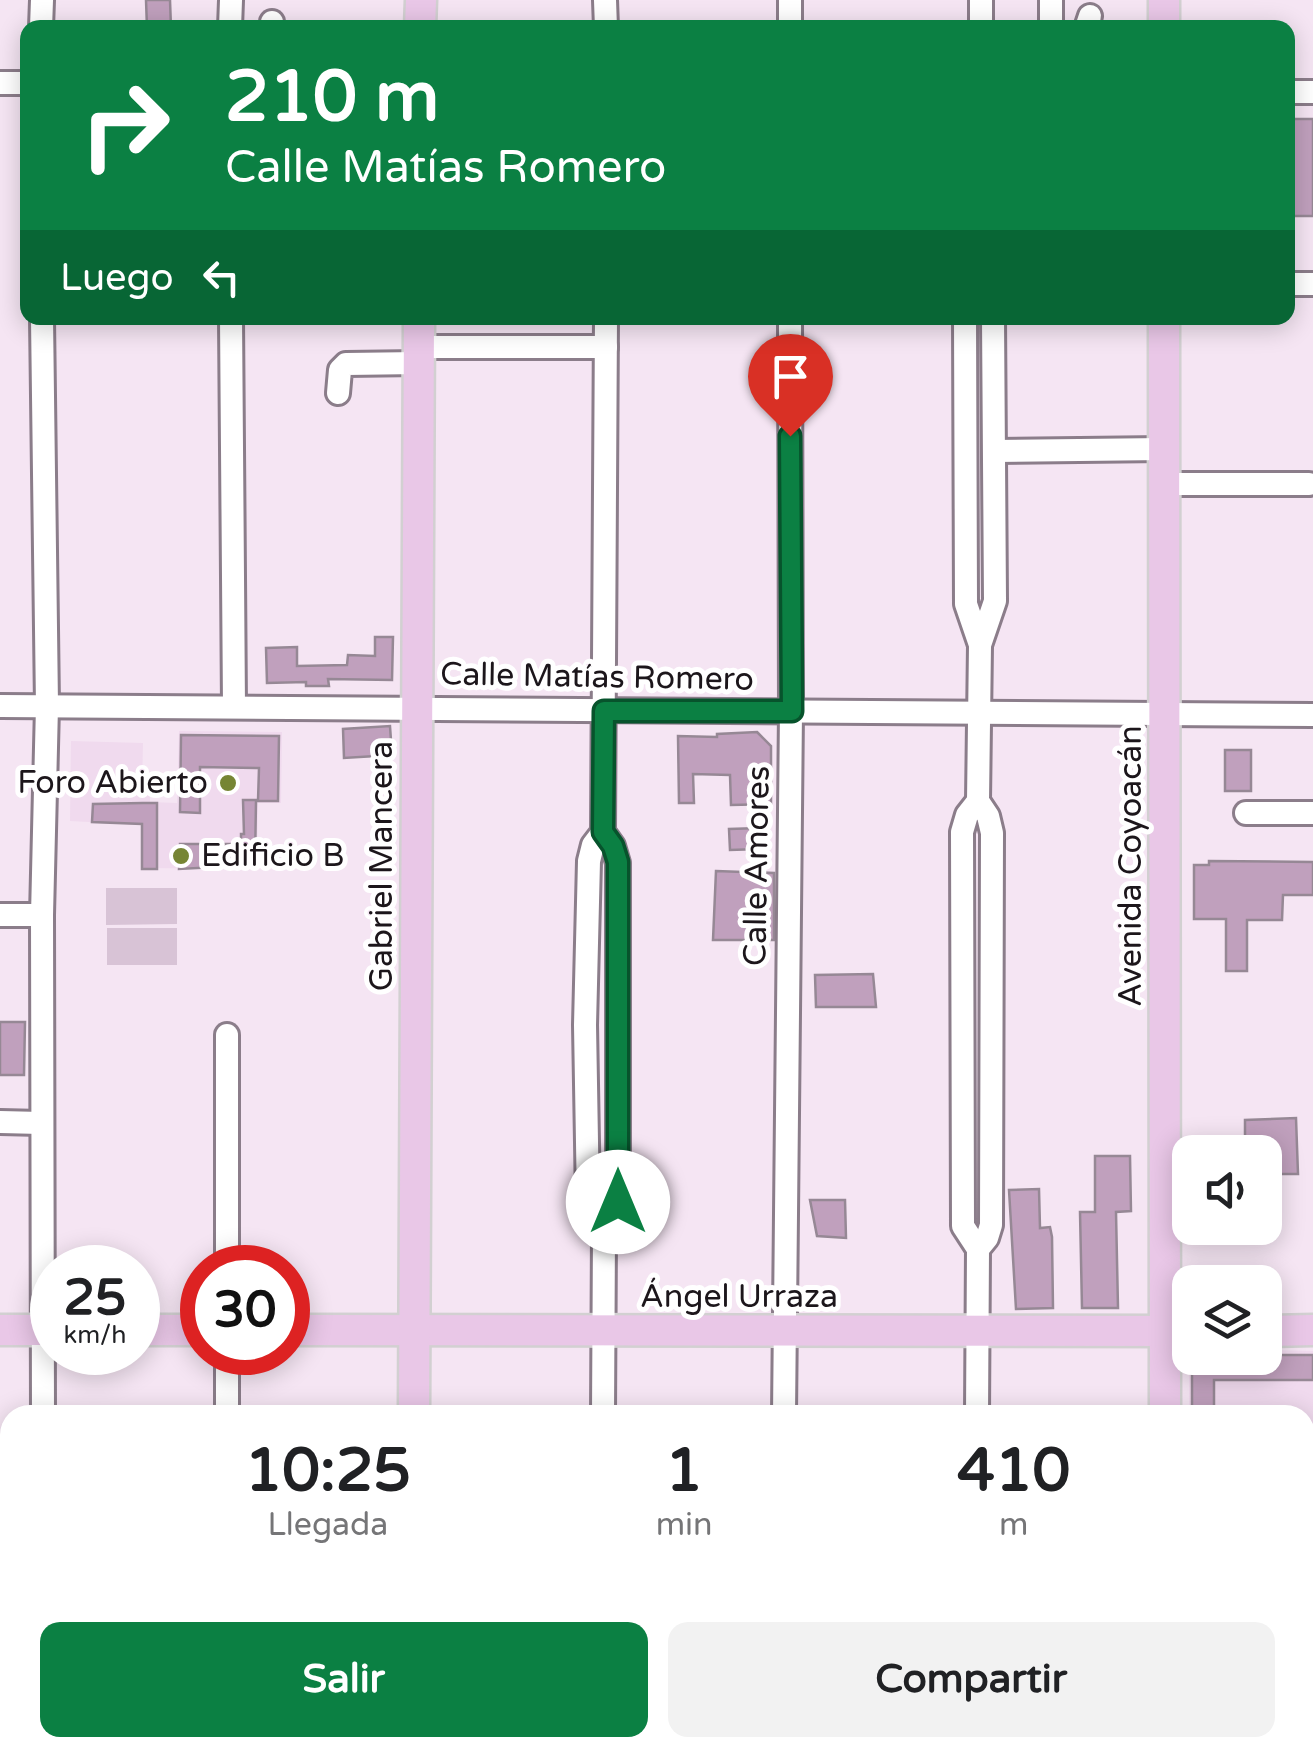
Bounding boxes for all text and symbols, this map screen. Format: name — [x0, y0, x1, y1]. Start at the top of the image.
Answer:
text: 210 m — [225, 56, 439, 140]
icon: right — [60, 60, 190, 190]
text: Calle Matías Romero — [225, 141, 666, 195]
icon: left — [194, 250, 249, 305]
text: Luego — [60, 255, 174, 301]
pin — [748, 334, 833, 437]
icon: arrive — [763, 349, 818, 404]
street label: Calle Matías Romero — [440, 655, 754, 699]
street label: Avenida Coyoacán — [1112, 725, 1150, 1007]
street label: Gabriel Mancera — [363, 741, 401, 991]
place label: Foro Abierto — [17, 764, 208, 802]
street label: Calle Amores — [736, 766, 778, 966]
marker: Foro Abierto — [217, 772, 239, 794]
place label: Edificio B — [201, 837, 345, 875]
marker: Edificio B — [170, 845, 192, 867]
map controls — [1172, 1135, 1282, 1375]
button: sound — [1172, 1135, 1282, 1245]
position arrow — [566, 1150, 670, 1254]
speed limit sign: 30 — [180, 1245, 310, 1375]
button: layers — [1172, 1265, 1282, 1375]
text: 25 — [64, 1268, 126, 1328]
street label: Ángel Urraza — [640, 1277, 838, 1316]
text: km/h — [64, 1320, 126, 1350]
text: 10:25 — [245, 1435, 411, 1507]
text: 1 — [665, 1435, 703, 1507]
text: 410 — [957, 1435, 1070, 1507]
text: Llegada — [267, 1506, 388, 1544]
text: min — [656, 1506, 713, 1544]
text: m — [999, 1506, 1028, 1544]
button: Salir — [40, 1622, 648, 1737]
button: Compartir — [668, 1622, 1275, 1737]

